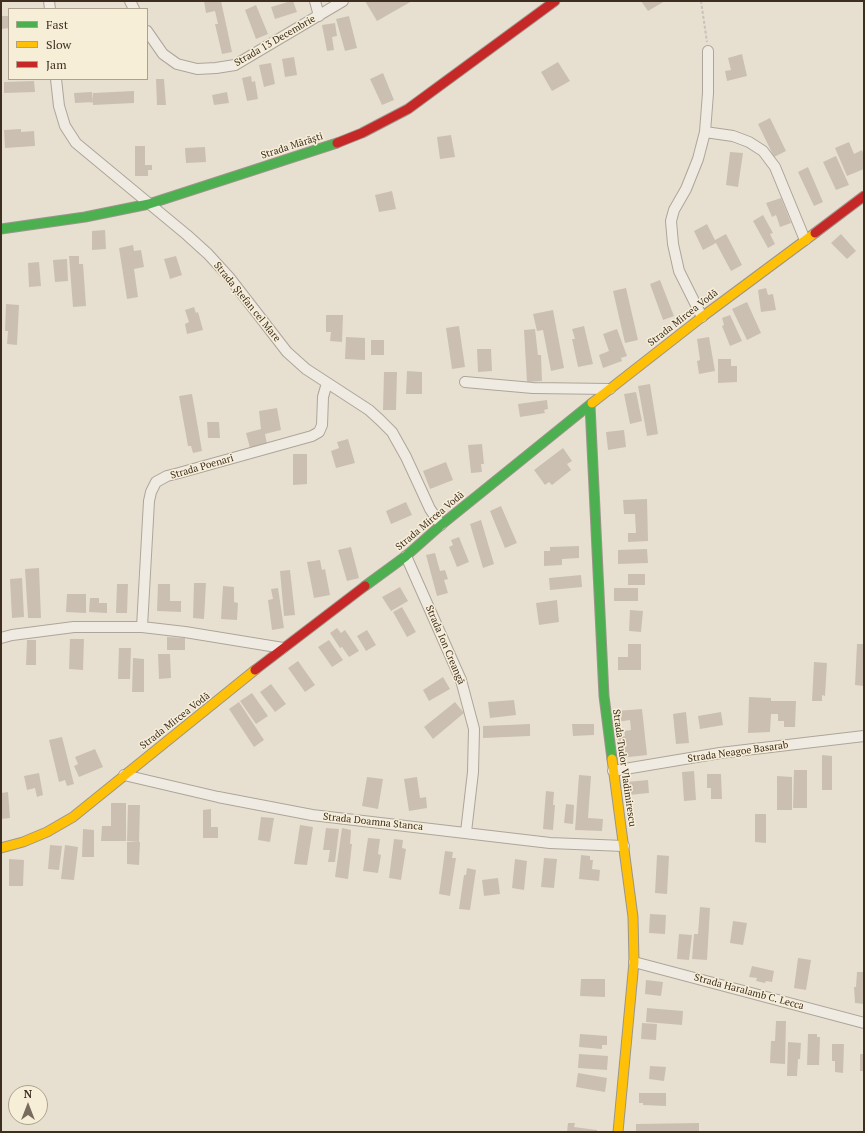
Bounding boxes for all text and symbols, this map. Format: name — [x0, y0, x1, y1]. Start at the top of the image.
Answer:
legend — [8, 8, 148, 80]
street label: Strada 13 Decembrie — [232, 13, 318, 69]
text: Fast — [46, 17, 68, 32]
text: Slow — [46, 37, 71, 52]
text: Jam — [46, 57, 67, 72]
street label: Strada Mărăști — [259, 130, 325, 162]
street label: Strada Ștefan cel Mare — [211, 260, 283, 344]
street label: Strada Mircea Vodă — [646, 287, 720, 349]
street label: Strada Poenari — [169, 452, 235, 482]
street label: Strada Mircea Vodă — [393, 489, 467, 553]
street label: Strada Ion Creangă — [423, 604, 467, 686]
street label: Strada Mircea Vodă — [138, 690, 212, 752]
street label: Strada Tudor Vladimirescu — [610, 708, 638, 828]
street label: Strada Neagoe Basarab — [687, 739, 789, 765]
street label: Strada Doamna Stanca — [322, 811, 424, 833]
street label: Strada Haralamb C. Lecca — [693, 972, 805, 1012]
north arrow — [8, 1085, 48, 1125]
text: N — [24, 1087, 32, 1101]

